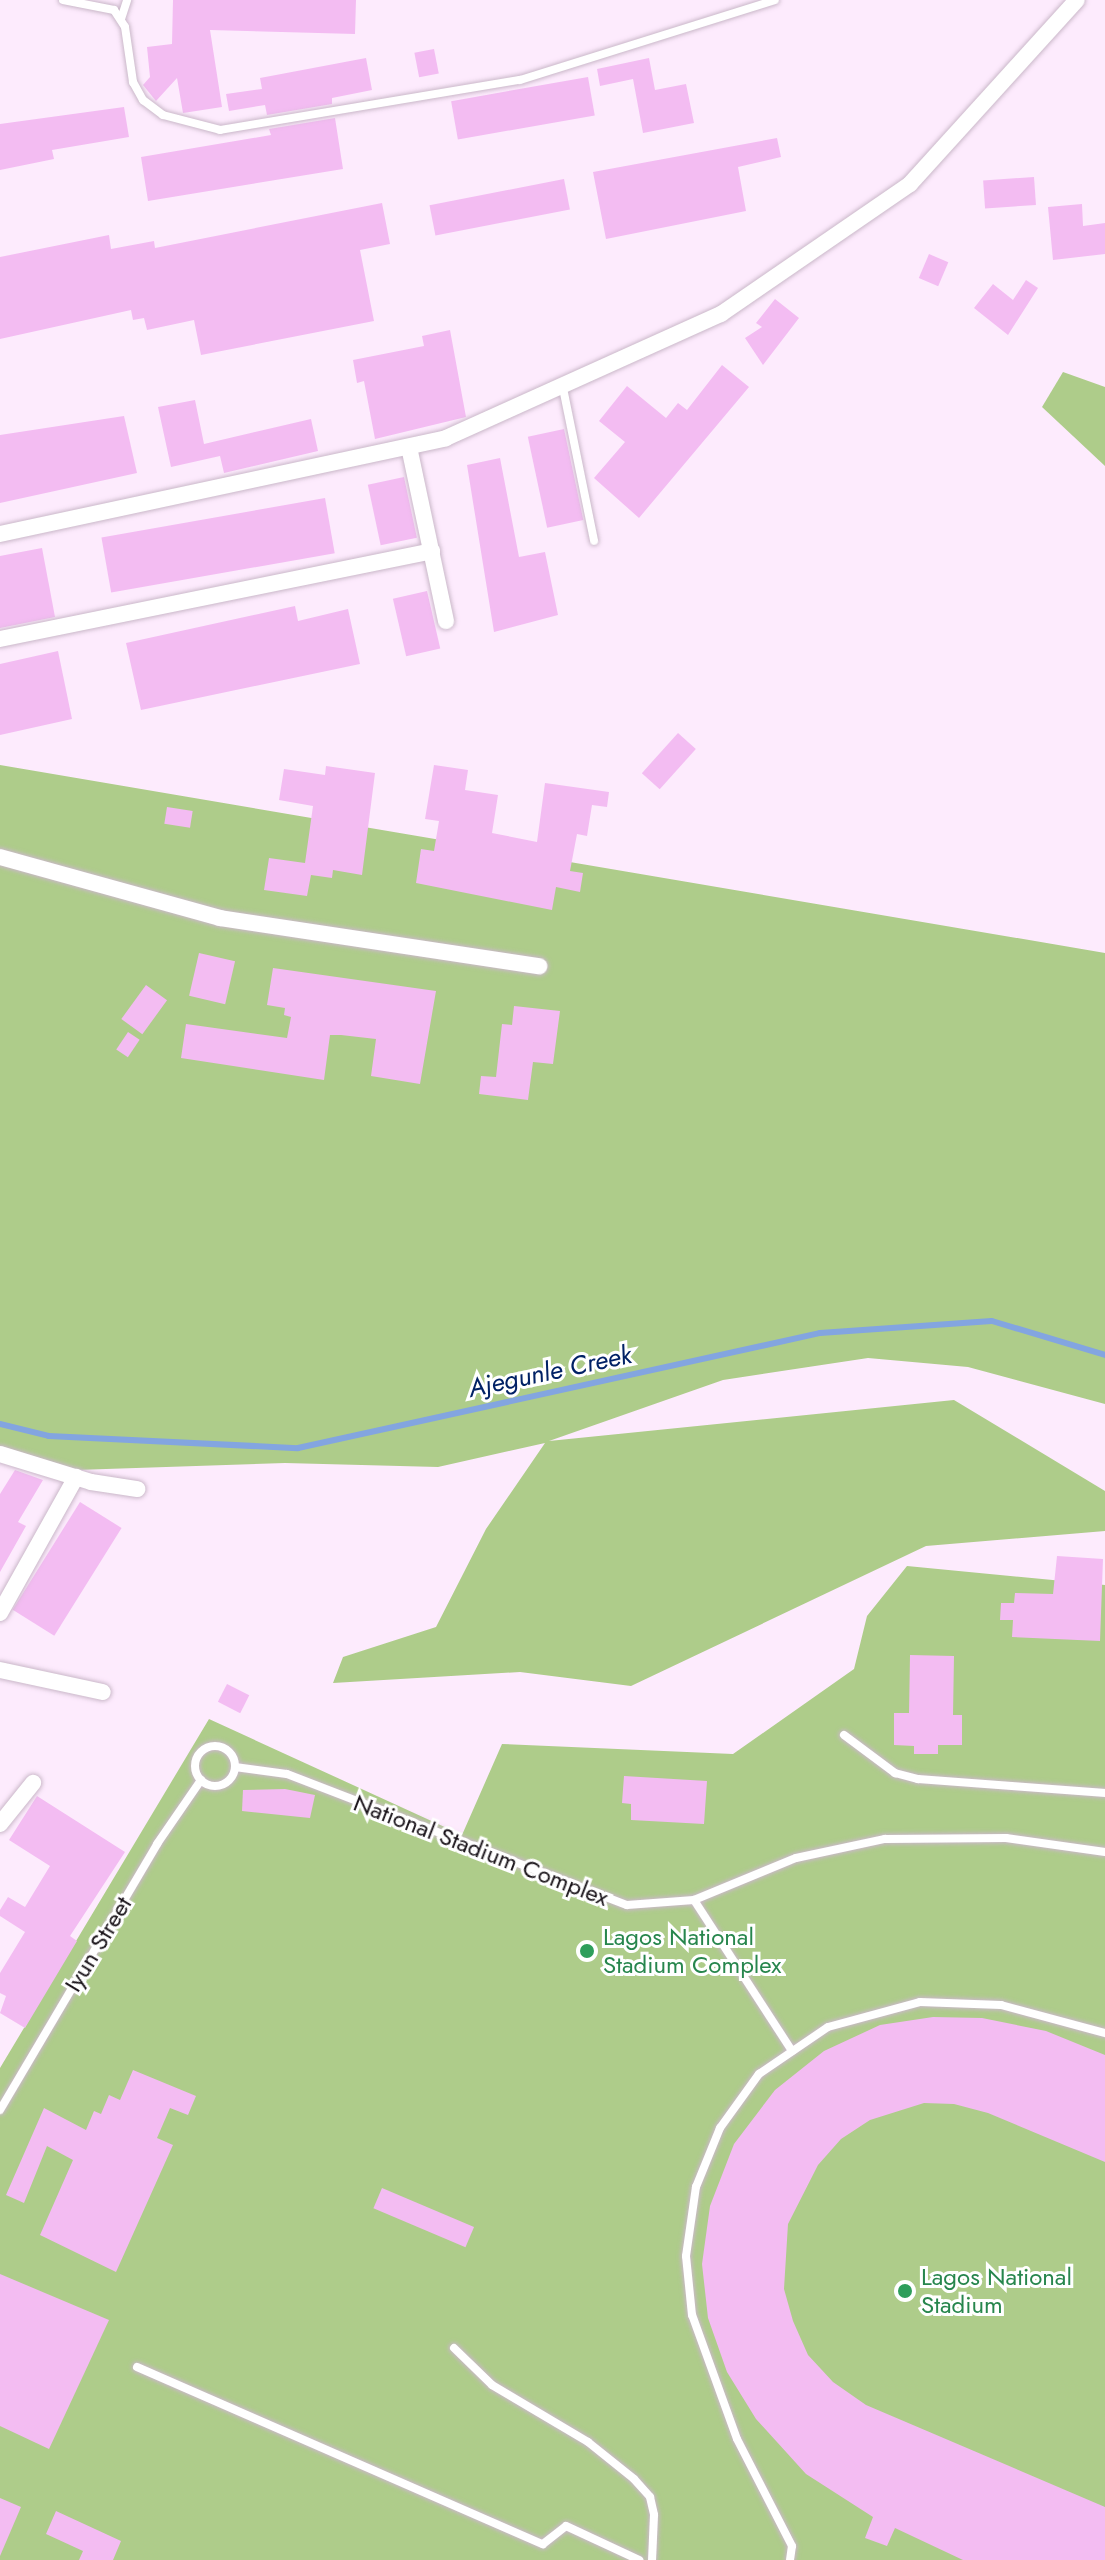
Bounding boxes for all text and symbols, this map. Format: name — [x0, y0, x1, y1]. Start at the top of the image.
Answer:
water label: Ajegunle Creek — [466, 1339, 634, 1405]
street label: National Stadium Complex — [350, 1788, 612, 1912]
street label: Iyun Street — [58, 1891, 138, 1997]
place label: Lagos National Stadium Complex — [603, 1923, 781, 1979]
marker: Lagos National Stadium Complex — [578, 1942, 596, 1960]
place label: Lagos National Stadium — [921, 2263, 1072, 2319]
marker: Lagos National Stadium — [896, 2282, 914, 2300]

